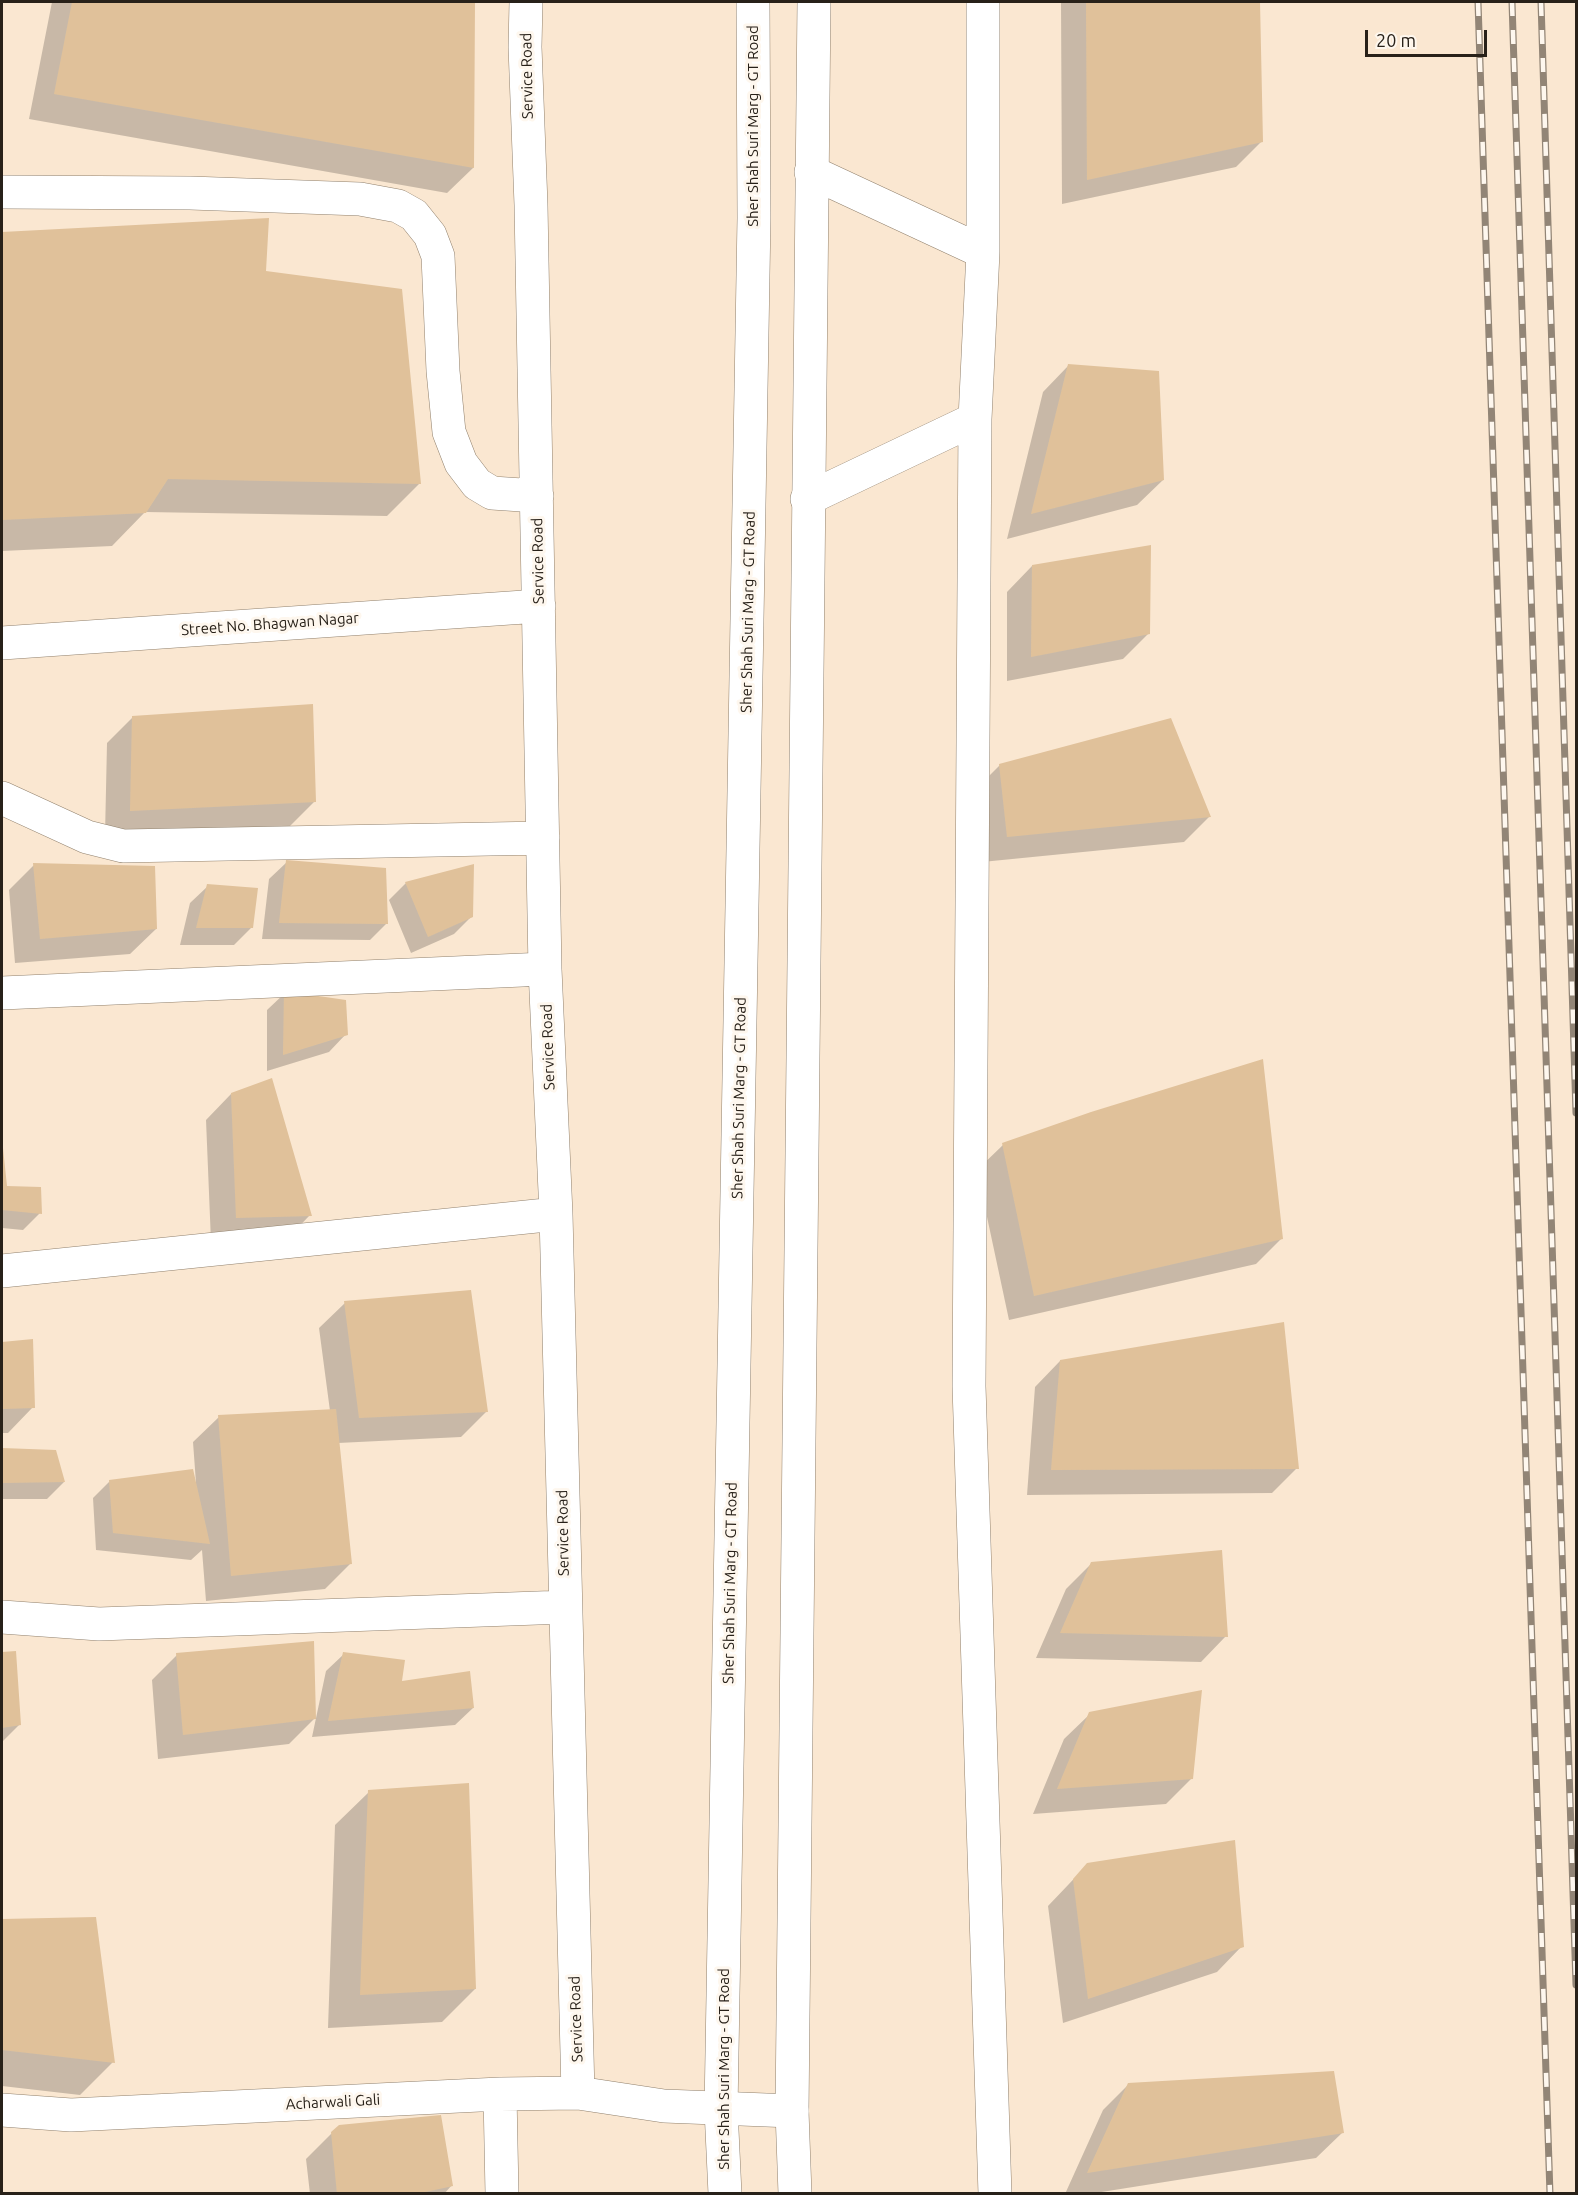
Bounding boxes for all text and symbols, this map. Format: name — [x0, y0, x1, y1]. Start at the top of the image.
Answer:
scale bar — [1368, 18, 1490, 56]
street label: Sher Shah Suri Marg - GT Road — [744, 25, 762, 227]
text: 20 m — [1376, 30, 1416, 50]
street label: Service Road — [517, 33, 537, 119]
street label: Sher Shah Suri Marg - GT Road — [737, 511, 759, 713]
street label: Service Road — [528, 518, 548, 604]
street label: Street No. Bhagwan Nagar — [181, 609, 359, 639]
street label: Sher Shah Suri Marg - GT Road — [728, 997, 750, 1199]
street label: Service Road — [537, 1004, 559, 1090]
street label: Sher Shah Suri Marg - GT Road — [719, 1482, 741, 1684]
street label: Service Road — [553, 1490, 573, 1576]
street label: Sher Shah Suri Marg - GT Road — [715, 1968, 733, 2170]
street label: Service Road — [565, 1976, 587, 2062]
street label: Acharwali Gali — [285, 2091, 381, 2113]

